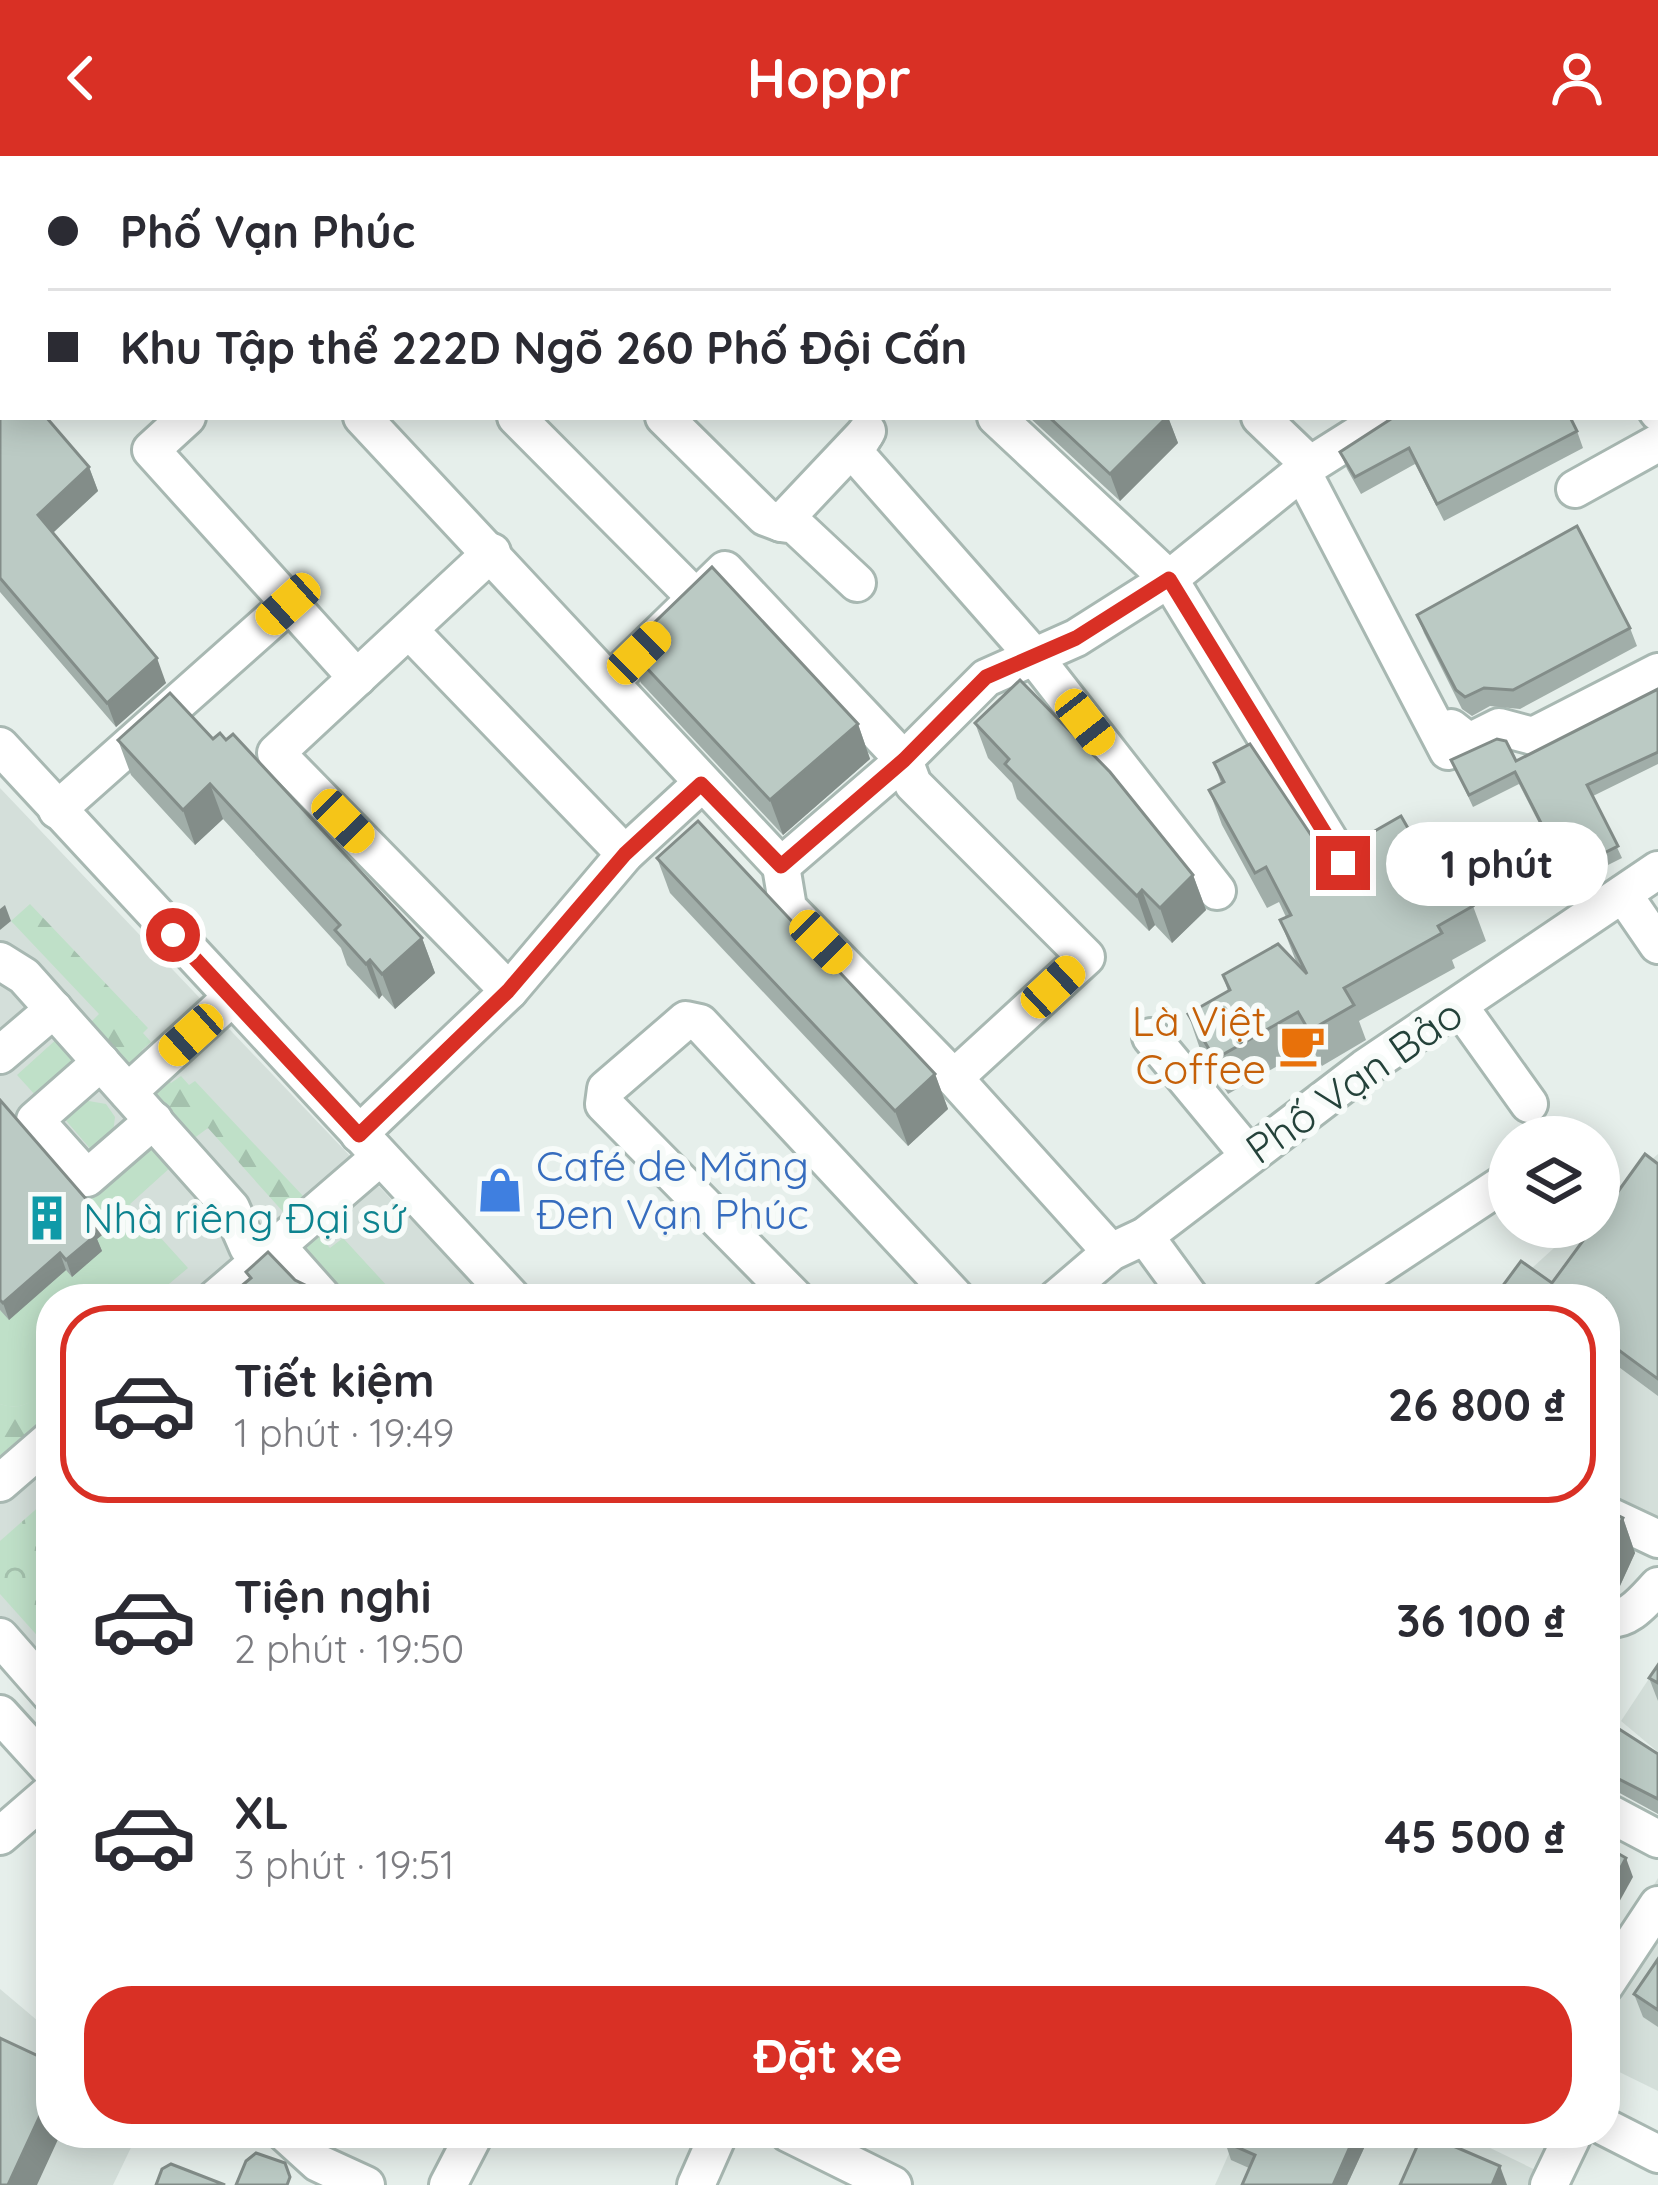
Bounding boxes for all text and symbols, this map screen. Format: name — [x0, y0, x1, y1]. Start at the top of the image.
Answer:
text: Hoppr — [747, 44, 911, 112]
icon: back — [48, 45, 114, 111]
icon: person — [1544, 45, 1610, 111]
text: Phố Vạn Phúc — [120, 203, 415, 259]
text: Khu Tập thể 222D Ngõ 260 Phố Đội Cấn — [120, 319, 967, 375]
car — [249, 567, 327, 641]
car — [601, 615, 677, 691]
car — [1049, 683, 1121, 761]
car — [305, 783, 381, 859]
callout: 1 phút — [1385, 821, 1607, 905]
route end — [1316, 836, 1370, 890]
text: 1 phút — [1441, 839, 1553, 888]
car — [783, 904, 859, 980]
route start — [146, 908, 200, 962]
car — [1014, 949, 1092, 1025]
street label: Phố Vạn Bảo — [1235, 986, 1472, 1175]
place label: Là Việt Coffee — [1132, 994, 1266, 1095]
car — [152, 998, 230, 1072]
cafe icon: Là Việt Coffee — [1277, 1020, 1327, 1070]
map controls — [1488, 1116, 1620, 1248]
button: layers — [1488, 1116, 1620, 1248]
place label: Café de Măng Đen Vạn Phúc — [536, 1139, 809, 1240]
shop icon: Café de Măng Đen Vạn Phúc — [475, 1165, 525, 1215]
place label: Nhà riêng Đại sứ — [83, 1191, 407, 1244]
building icon: Nhà riêng Đại sứ — [22, 1193, 72, 1243]
icon: car — [90, 1350, 198, 1458]
text: Tiết kiệm — [234, 1352, 435, 1408]
text: 26 800 ₫ — [1388, 1376, 1566, 1432]
text: 1 phút · 19:49 — [234, 1408, 454, 1457]
icon: car — [90, 1566, 198, 1674]
text: Tiện nghi — [234, 1568, 431, 1624]
text: 36 100 ₫ — [1396, 1592, 1566, 1648]
text: 2 phút · 19:50 — [234, 1624, 464, 1673]
icon: car — [90, 1782, 198, 1890]
text: XL — [234, 1784, 289, 1840]
text: 45 500 ₫ — [1385, 1808, 1566, 1864]
text: 3 phút · 19:51 — [234, 1840, 454, 1889]
button: Đặt xe — [84, 1986, 1572, 2124]

